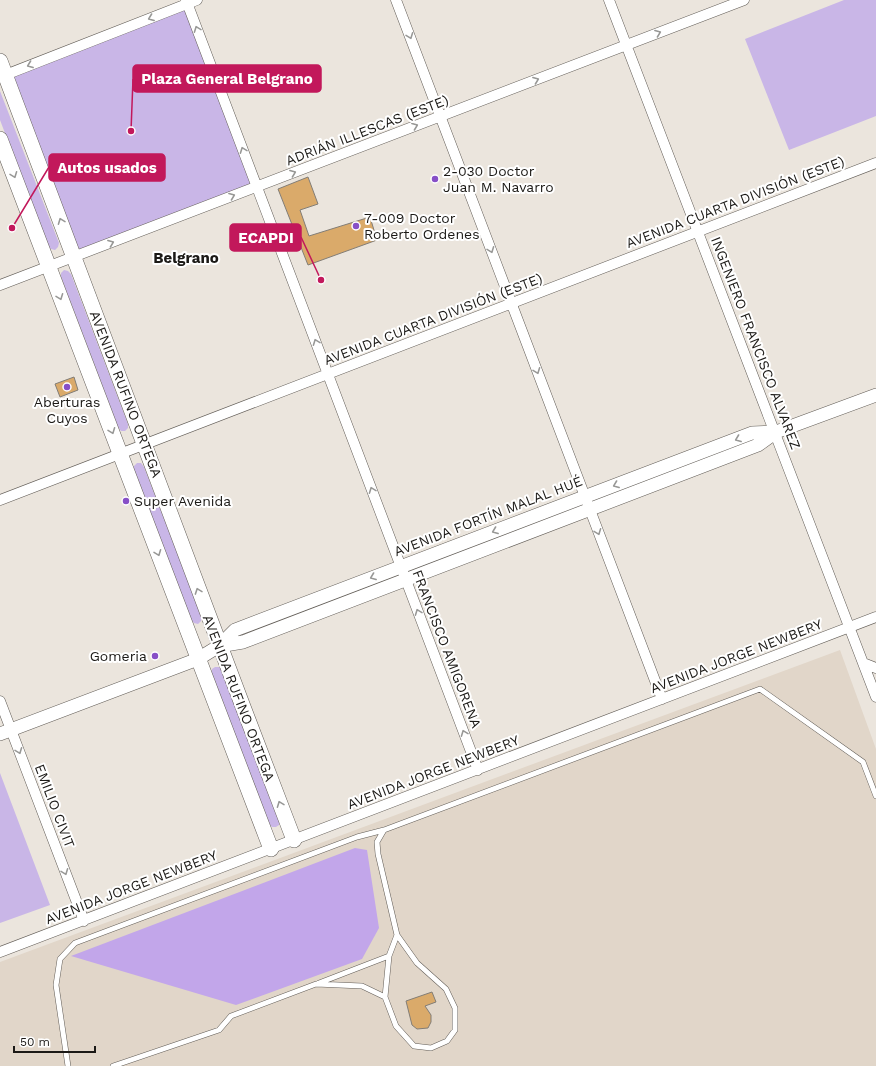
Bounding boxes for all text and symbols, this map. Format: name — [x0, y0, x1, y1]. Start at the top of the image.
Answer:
one-way arrow — [148, 13, 155, 21]
one-way arrow — [193, 25, 202, 32]
one-way arrow — [654, 30, 661, 38]
one-way arrow — [405, 33, 413, 40]
one-way arrow — [27, 61, 34, 69]
callout: Plaza General Belgrano — [133, 65, 321, 92]
text: Plaza General Belgrano — [141, 70, 313, 88]
one-way arrow — [533, 76, 540, 84]
street label: ADRIÁN ILLESCAS (ESTE) — [283, 92, 451, 168]
one-way arrow — [411, 123, 418, 131]
one-way arrow — [240, 147, 248, 154]
street label: AVENIDA CUARTA DIVISIÓN (ESTE) — [623, 153, 847, 251]
callout: Autos usados — [49, 154, 165, 181]
text: Autos usados — [57, 159, 157, 177]
place label: 2-030 Doctor Juan M. Navarro — [443, 163, 554, 195]
one-way arrow — [290, 169, 297, 177]
one-way arrow — [9, 172, 17, 179]
marker: 2-030 Doctor Juan M. Navarro — [430, 174, 440, 184]
one-way arrow — [229, 193, 236, 201]
place label: 7-009 Doctor Roberto Ordenes — [364, 210, 480, 242]
one-way arrow — [57, 217, 65, 224]
marker: 7-009 Doctor Roberto Ordenes — [351, 221, 361, 231]
callout: ECAPDI — [230, 224, 301, 251]
text: ECAPDI — [238, 229, 294, 247]
street label: INGENIERO FRANCISCO ALVAREZ — [708, 234, 804, 452]
one-way arrow — [107, 240, 114, 248]
one-way arrow — [486, 246, 494, 253]
district label: Belgrano — [153, 249, 219, 267]
street label: AVENIDA CUARTA DIVISIÓN (ESTE) — [321, 270, 545, 368]
one-way arrow — [56, 293, 64, 300]
street label: AVENIDA RUFINO ORTEGA — [87, 308, 165, 480]
one-way arrow — [312, 339, 320, 346]
one-way arrow — [532, 368, 540, 375]
marker: Aberturas Cuyos — [62, 382, 72, 392]
place label: Aberturas Cuyos — [34, 394, 100, 426]
one-way arrow — [107, 428, 115, 435]
one-way arrow — [734, 434, 741, 442]
street label: AVENIDA FORTÍN MALAL HUÉ — [392, 473, 584, 559]
one-way arrow — [613, 480, 620, 488]
one-way arrow — [368, 487, 377, 494]
place label: Super Avenida — [134, 493, 231, 509]
marker: Super Avenida — [121, 496, 131, 506]
one-way arrow — [491, 527, 498, 535]
one-way arrow — [594, 528, 602, 535]
one-way arrow — [153, 549, 161, 556]
street label: FRANCISCO AMIGORENA — [409, 568, 485, 730]
one-way arrow — [370, 573, 377, 581]
one-way arrow — [195, 587, 203, 594]
one-way arrow — [415, 608, 423, 615]
street label: AVENIDA RUFINO ORTEGA — [200, 612, 278, 784]
street label: AVENIDA JORGE NEWBERY — [648, 616, 824, 696]
place label: Gomeria — [90, 648, 147, 664]
marker: Gomeria — [150, 651, 160, 661]
one-way arrow — [461, 730, 469, 737]
street label: AVENIDA JORGE NEWBERY — [345, 732, 521, 812]
one-way arrow — [14, 747, 22, 754]
street label: EMILIO CIVIT — [32, 762, 78, 851]
one-way arrow — [276, 800, 284, 807]
street label: AVENIDA JORGE NEWBERY — [43, 847, 219, 927]
one-way arrow — [61, 869, 69, 876]
scale bar — [14, 1028, 95, 1054]
text: 50 m — [20, 1035, 50, 1049]

